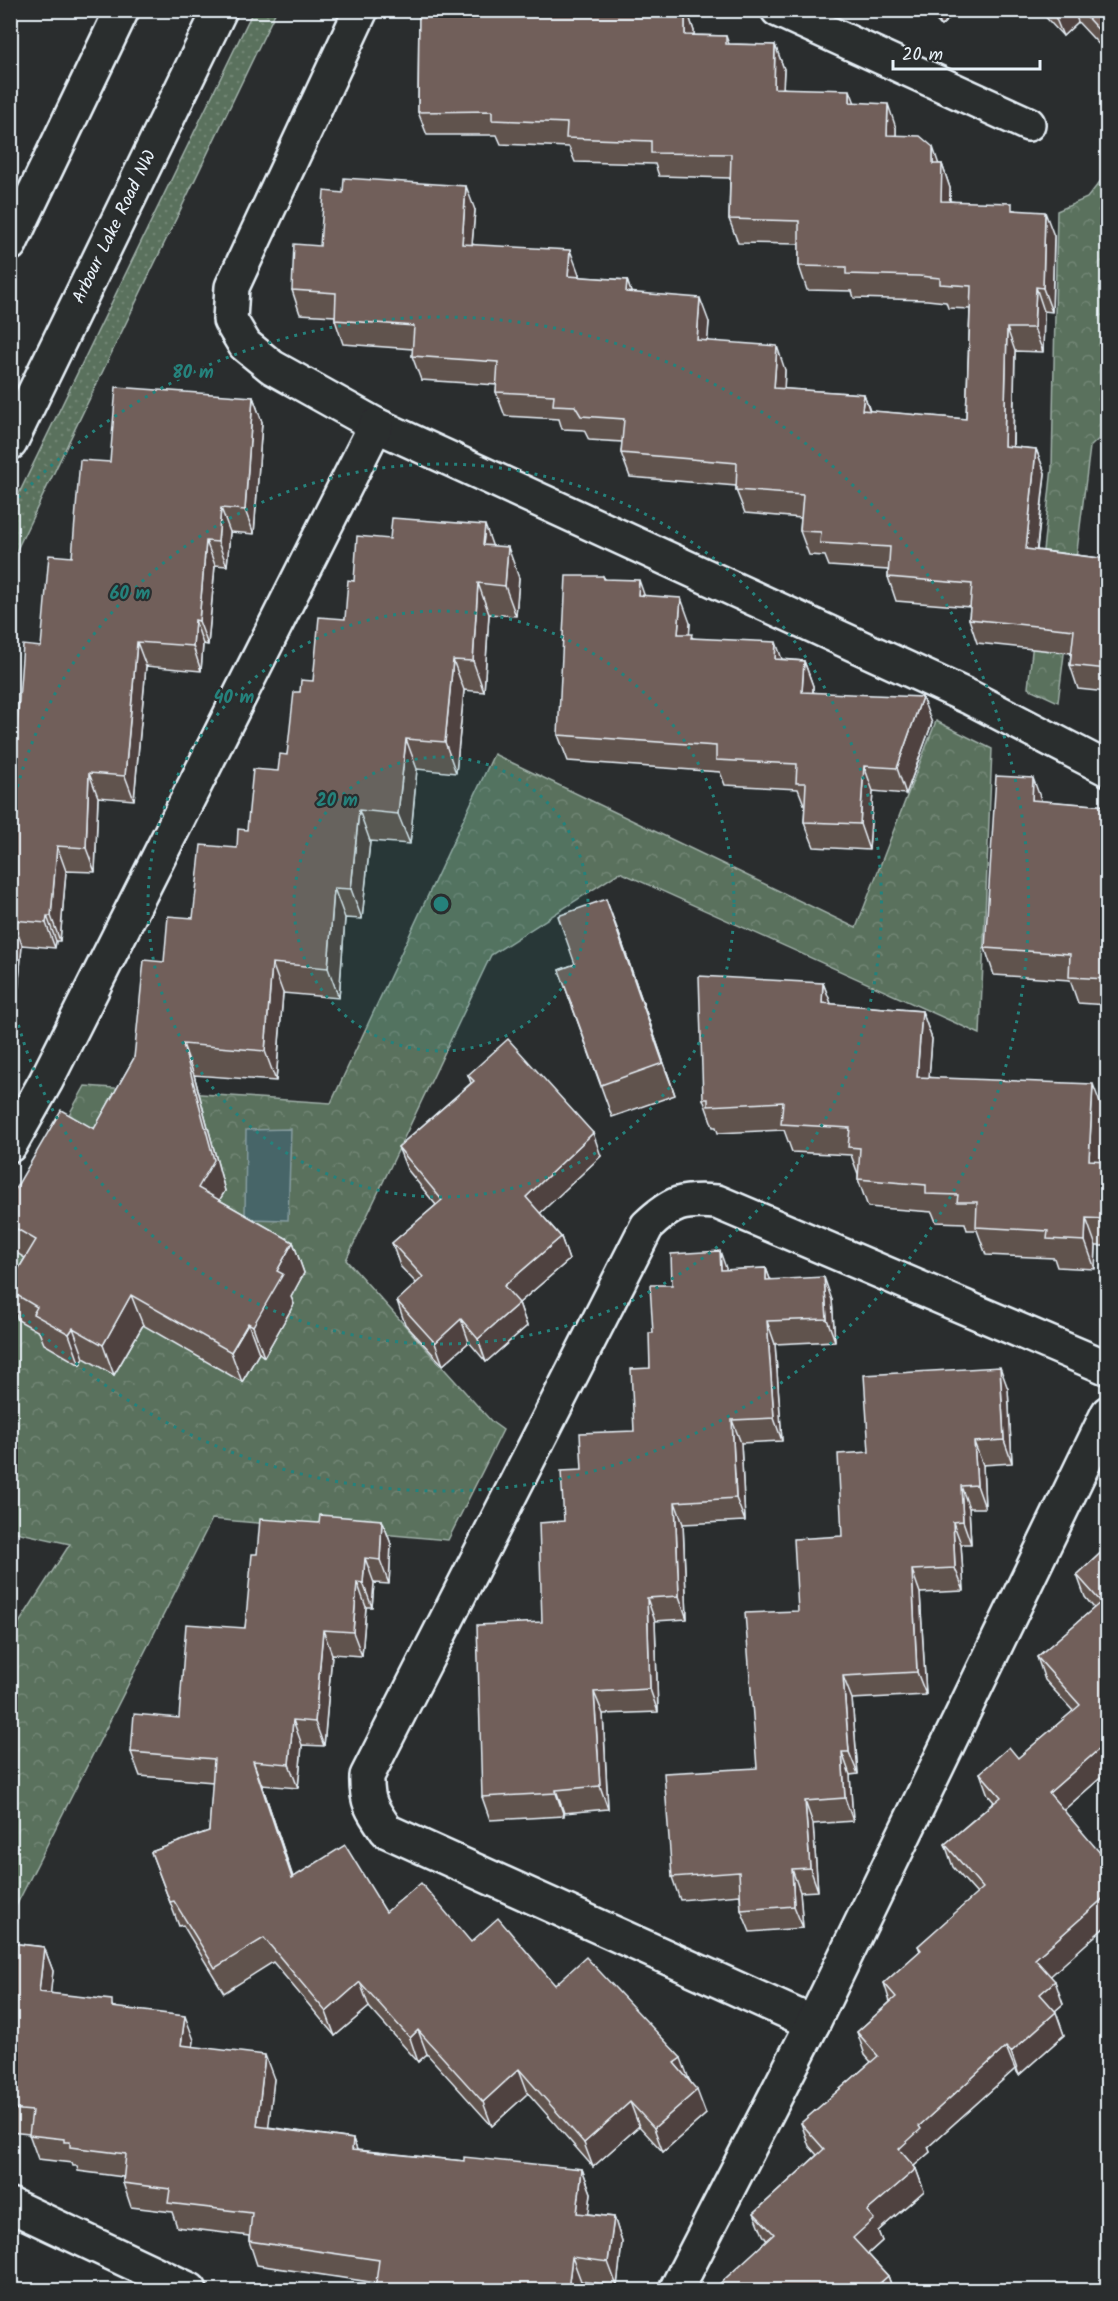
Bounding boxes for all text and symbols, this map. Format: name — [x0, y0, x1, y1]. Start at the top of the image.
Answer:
scale bar — [893, 33, 1040, 71]
text: 20 m — [902, 41, 943, 70]
street label: Arbour Lake Road NW — [65, 145, 165, 309]
text: 80 m — [172, 359, 214, 388]
text: 60 m — [110, 580, 151, 609]
text: 40 m — [214, 684, 255, 713]
text: 20 m — [316, 787, 358, 816]
centre of rings — [431, 894, 451, 914]

